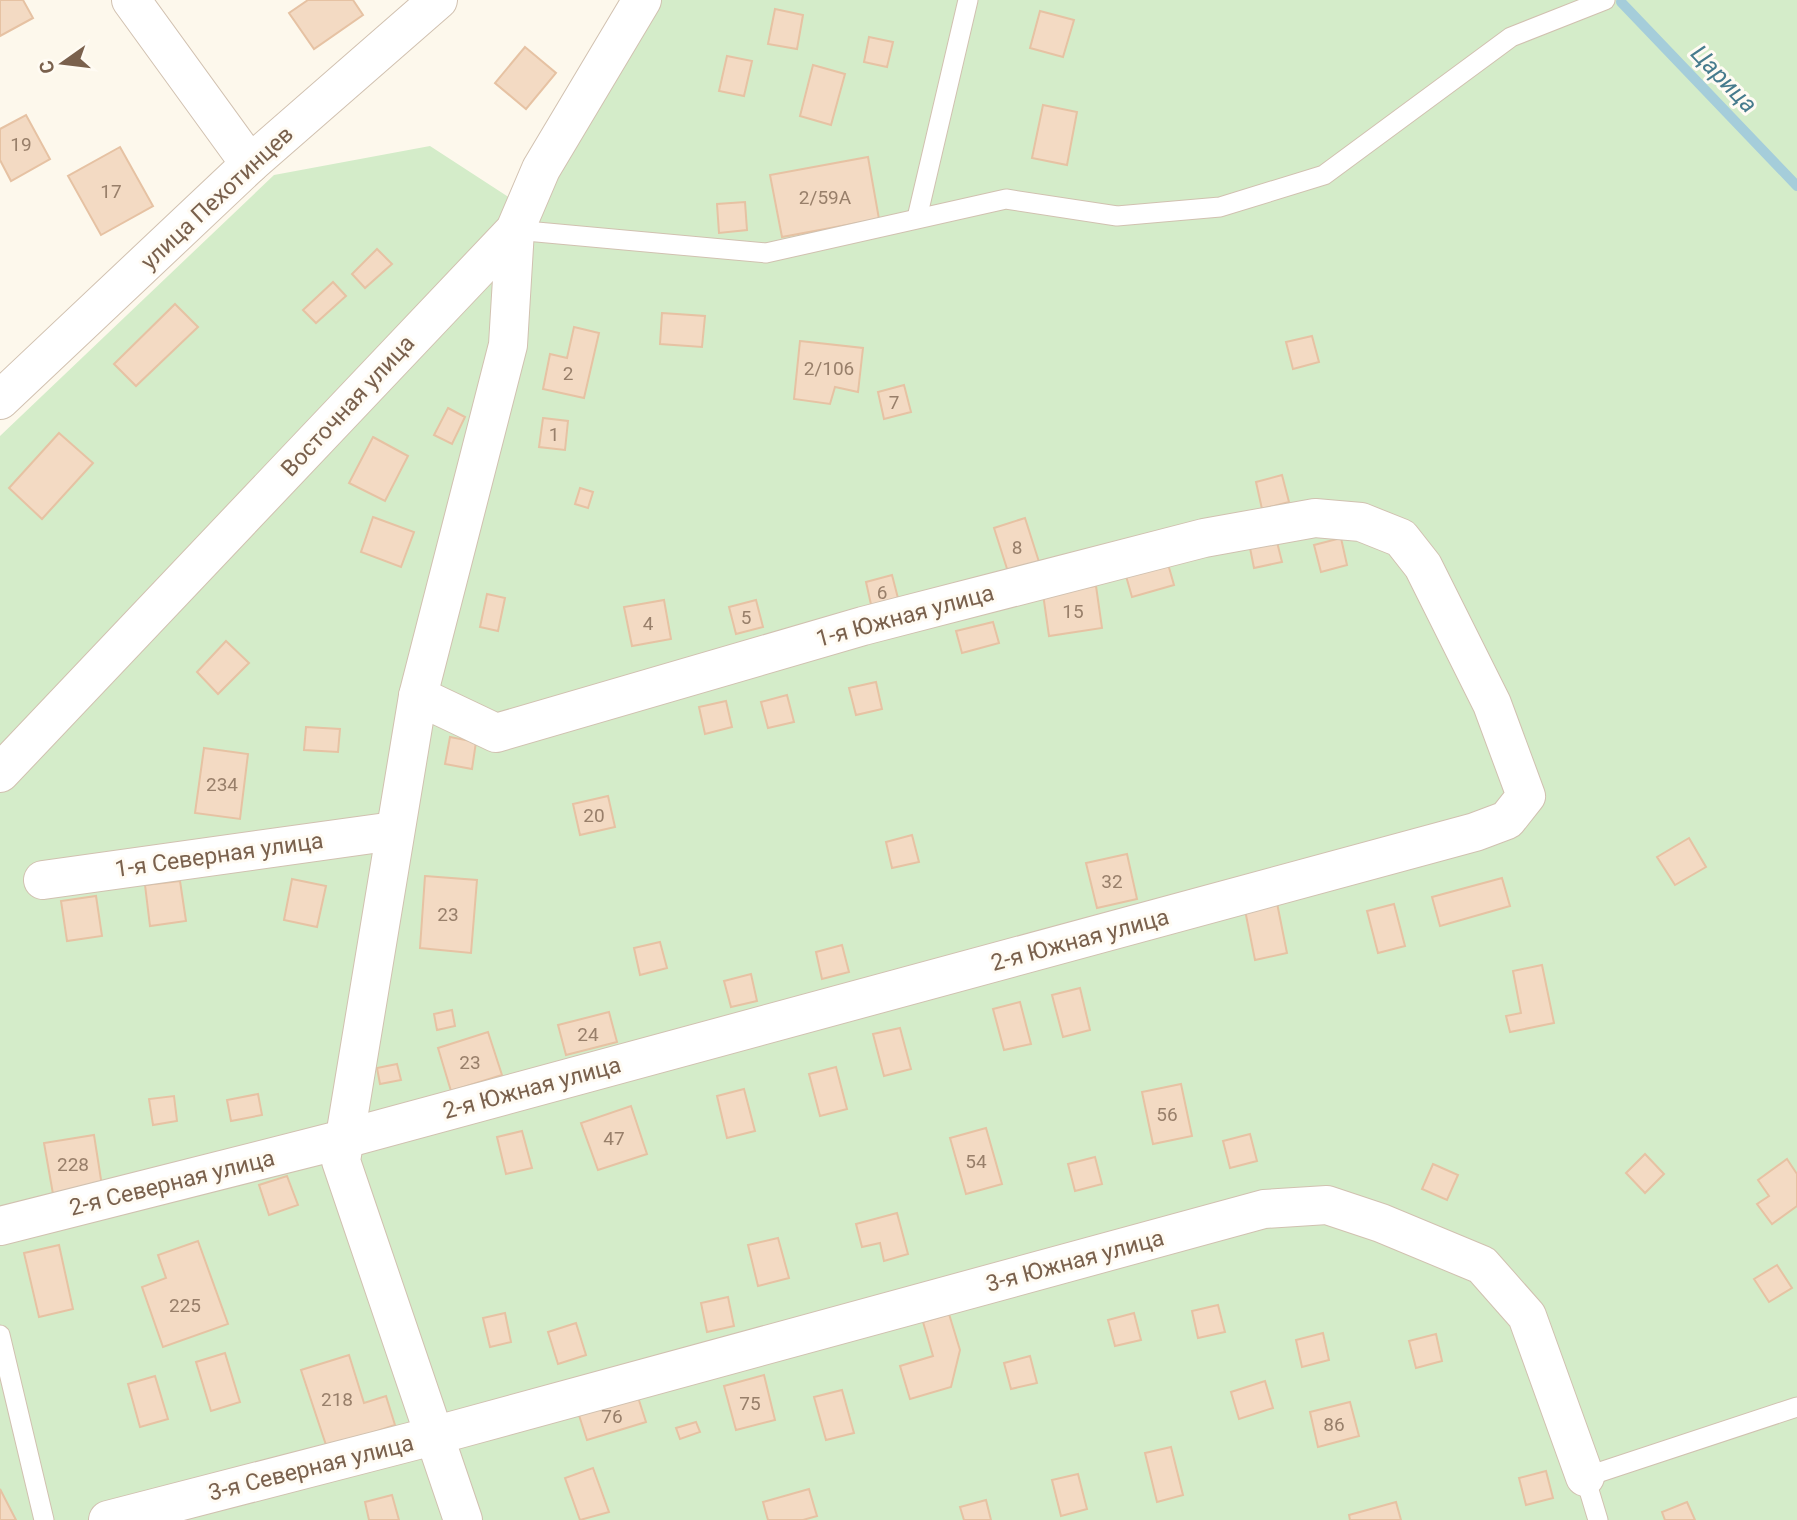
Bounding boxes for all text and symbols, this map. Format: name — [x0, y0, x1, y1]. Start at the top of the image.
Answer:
north arrow — [28, 28, 98, 98]
water label: Царица — [1685, 40, 1763, 118]
text: С — [34, 58, 60, 76]
street label: улица Пехотинцев — [135, 121, 299, 275]
house number: 19 — [10, 133, 32, 156]
house number: 17 — [100, 180, 122, 203]
house number: 2/59А — [799, 186, 852, 209]
street label: Восточная улица — [276, 330, 420, 482]
house number: 2/106 — [804, 357, 854, 380]
house number: 2 — [563, 362, 573, 385]
house number: 7 — [889, 391, 899, 414]
house number: 1 — [549, 423, 559, 446]
house number: 8 — [1012, 536, 1022, 559]
street label: 1-я Южная улица — [813, 579, 997, 653]
house number: 6 — [877, 581, 887, 604]
house number: 15 — [1062, 600, 1084, 623]
house number: 5 — [741, 606, 751, 629]
house number: 4 — [643, 612, 654, 635]
house number: 234 — [206, 773, 238, 796]
house number: 20 — [583, 804, 605, 827]
street label: 1-я Северная улица — [113, 827, 325, 883]
house number: 32 — [1101, 870, 1123, 893]
house number: 23 — [437, 903, 459, 926]
street label: 2-я Южная улица — [988, 903, 1172, 977]
house number: 24 — [577, 1023, 599, 1046]
street label: 2-я Южная улица — [440, 1051, 624, 1125]
house number: 23 — [459, 1051, 481, 1074]
house number: 56 — [1156, 1103, 1178, 1126]
house number: 47 — [603, 1127, 625, 1150]
street label: 2-я Северная улица — [67, 1144, 277, 1222]
house number: 54 — [965, 1150, 987, 1173]
house number: 228 — [57, 1153, 89, 1176]
street label: 3-я Южная улица — [983, 1224, 1167, 1298]
house number: 225 — [169, 1294, 201, 1317]
house number: 218 — [321, 1388, 353, 1411]
house number: 75 — [739, 1392, 761, 1415]
house number: 76 — [601, 1405, 623, 1428]
house number: 86 — [1323, 1413, 1345, 1436]
street label: 3-я Северная улица — [206, 1429, 416, 1507]

